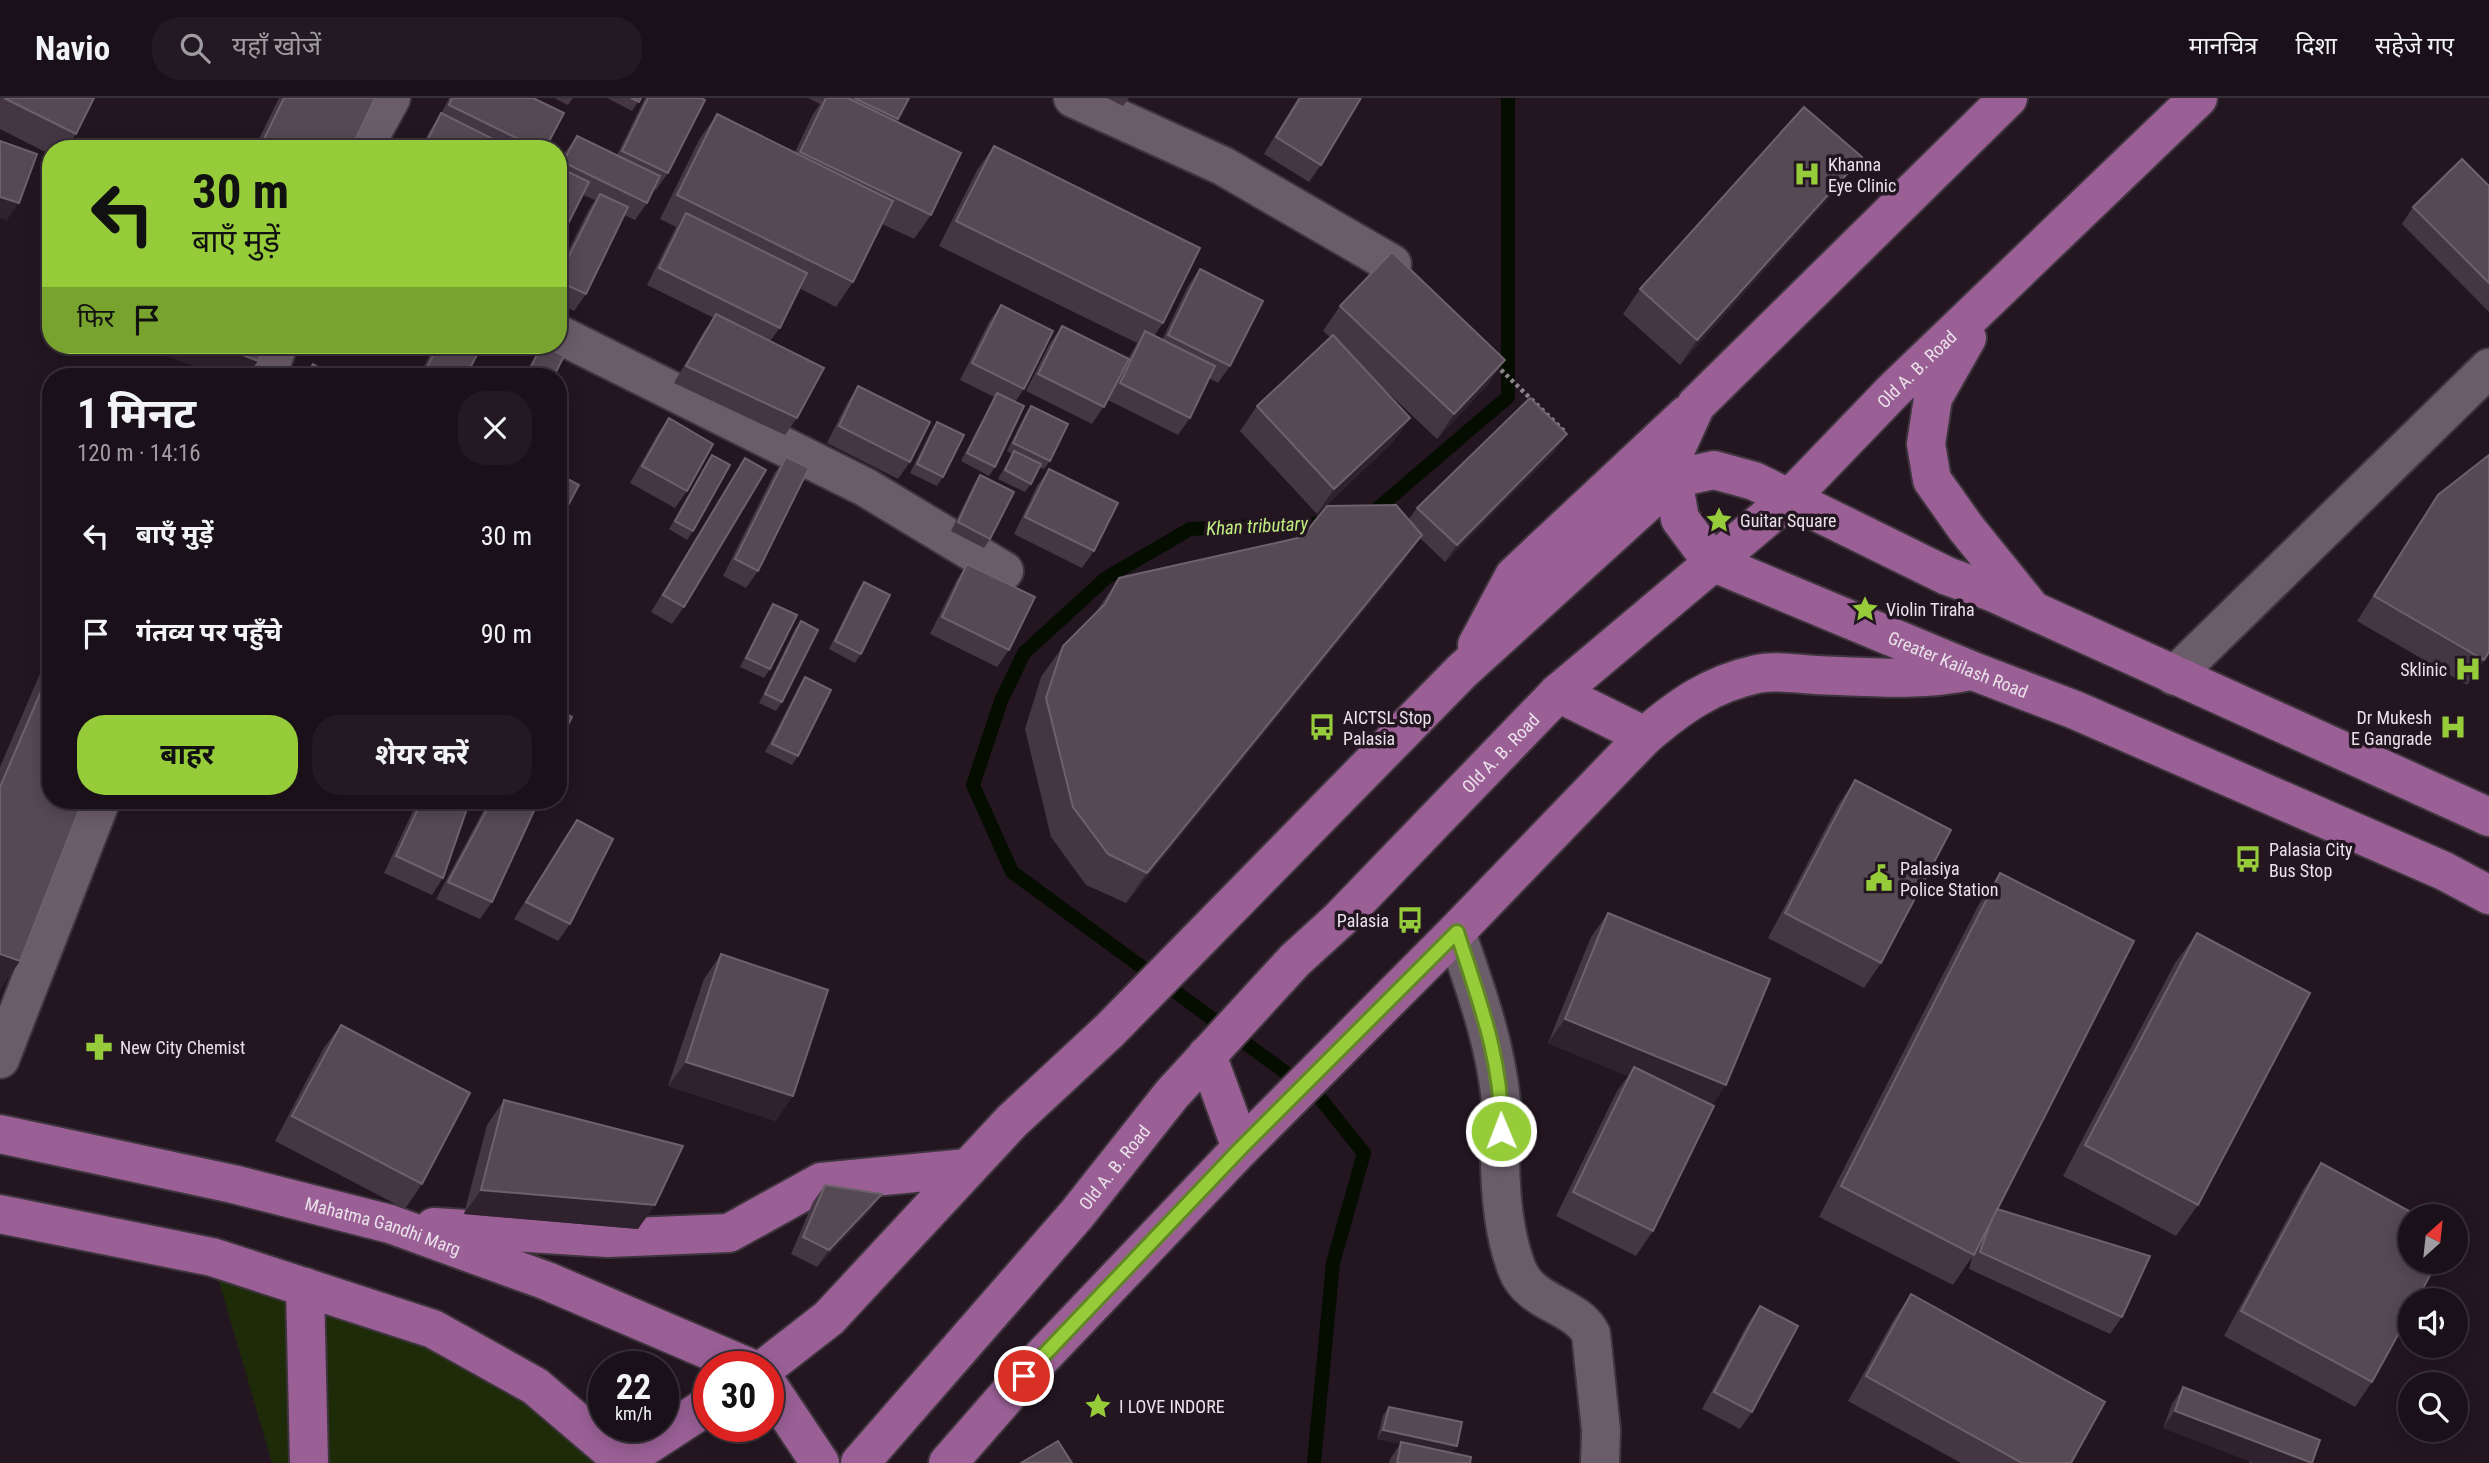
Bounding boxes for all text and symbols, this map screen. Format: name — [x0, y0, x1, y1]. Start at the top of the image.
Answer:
search box — [152, 17, 642, 80]
text: Navio — [35, 29, 110, 68]
icon: search — [176, 29, 214, 67]
text: यहाँ खोजें — [232, 31, 321, 61]
text: मानचित्र — [2189, 32, 2257, 60]
text: दिशा — [2295, 32, 2337, 60]
text: सहेजे गए — [2375, 32, 2454, 60]
place label: Khanna Eye Clinic — [1828, 154, 1896, 196]
hospital icon: Khanna Eye Clinic — [1792, 159, 1822, 189]
text: 30 m — [192, 163, 289, 220]
icon: left — [77, 168, 168, 259]
text: बाएँ मुड़ें — [192, 222, 280, 260]
icon: arrive — [128, 301, 166, 339]
text: फिर — [77, 303, 114, 333]
street label: Old A. B. Road — [1872, 326, 1960, 412]
text: 1 मिनट — [77, 389, 196, 438]
button: close — [458, 391, 532, 465]
text: 120 m · 14:16 — [77, 440, 201, 467]
place icon: Guitar Square — [1704, 505, 1734, 535]
place label: Guitar Square — [1740, 510, 1836, 531]
water label: Khan tributary — [1205, 512, 1310, 540]
icon: left — [77, 517, 115, 555]
text: बाएँ मुड़ें — [136, 519, 213, 549]
text: 30 m — [481, 521, 532, 551]
place icon: Violin Tiraha — [1850, 594, 1880, 624]
place label: Violin Tiraha — [1886, 599, 1975, 620]
icon: arrive — [77, 615, 115, 653]
text: गंतव्य पर पहुँचे — [136, 617, 282, 647]
text: 90 m — [481, 619, 532, 649]
street label: Greater Kailash Road — [1885, 626, 2031, 702]
hospital icon: Sklinic — [2453, 654, 2483, 684]
place label: Sklinic — [2400, 659, 2447, 680]
place label: AICTSL Stop Palasia — [1343, 707, 1432, 749]
place label: Dr Mukesh E Gangrade — [2351, 707, 2432, 749]
street label: Old A. B. Road — [1457, 709, 1543, 797]
bus stop icon: AICTSL Stop Palasia — [1307, 712, 1337, 742]
hospital icon: Dr Mukesh E Gangrade — [2438, 712, 2468, 742]
button: बाहर — [77, 715, 298, 795]
button: शेयर करें — [312, 715, 532, 795]
place label: Palasia City Bus Stop — [2269, 839, 2353, 881]
bus stop icon: Palasia City Bus Stop — [2233, 844, 2263, 874]
place label: Palasiya Police Station — [1900, 858, 1999, 900]
public building icon: Palasiya Police Station — [1864, 863, 1894, 893]
bus stop icon: Palasia — [1395, 905, 1425, 935]
place label: Palasia — [1337, 910, 1389, 931]
pharmacy icon: New City Chemist — [84, 1032, 114, 1062]
place label: New City Chemist — [120, 1037, 245, 1058]
position arrow — [1464, 1094, 1538, 1168]
street label: Old A. B. Road — [1074, 1121, 1154, 1214]
street label: Mahatma Gandhi Marg — [303, 1192, 464, 1259]
north arrow — [2398, 1204, 2468, 1274]
map controls — [2398, 1204, 2468, 1442]
button: sound — [2398, 1288, 2468, 1358]
pin — [994, 1346, 1054, 1406]
speed limit sign: 30 — [693, 1351, 784, 1442]
icon: arrive — [1005, 1357, 1043, 1395]
text: 22 — [616, 1367, 651, 1408]
button: search — [2398, 1372, 2468, 1442]
place icon: I LOVE INDORE — [1083, 1391, 1113, 1421]
place label: I LOVE INDORE — [1119, 1396, 1225, 1417]
text: km/h — [615, 1403, 652, 1424]

